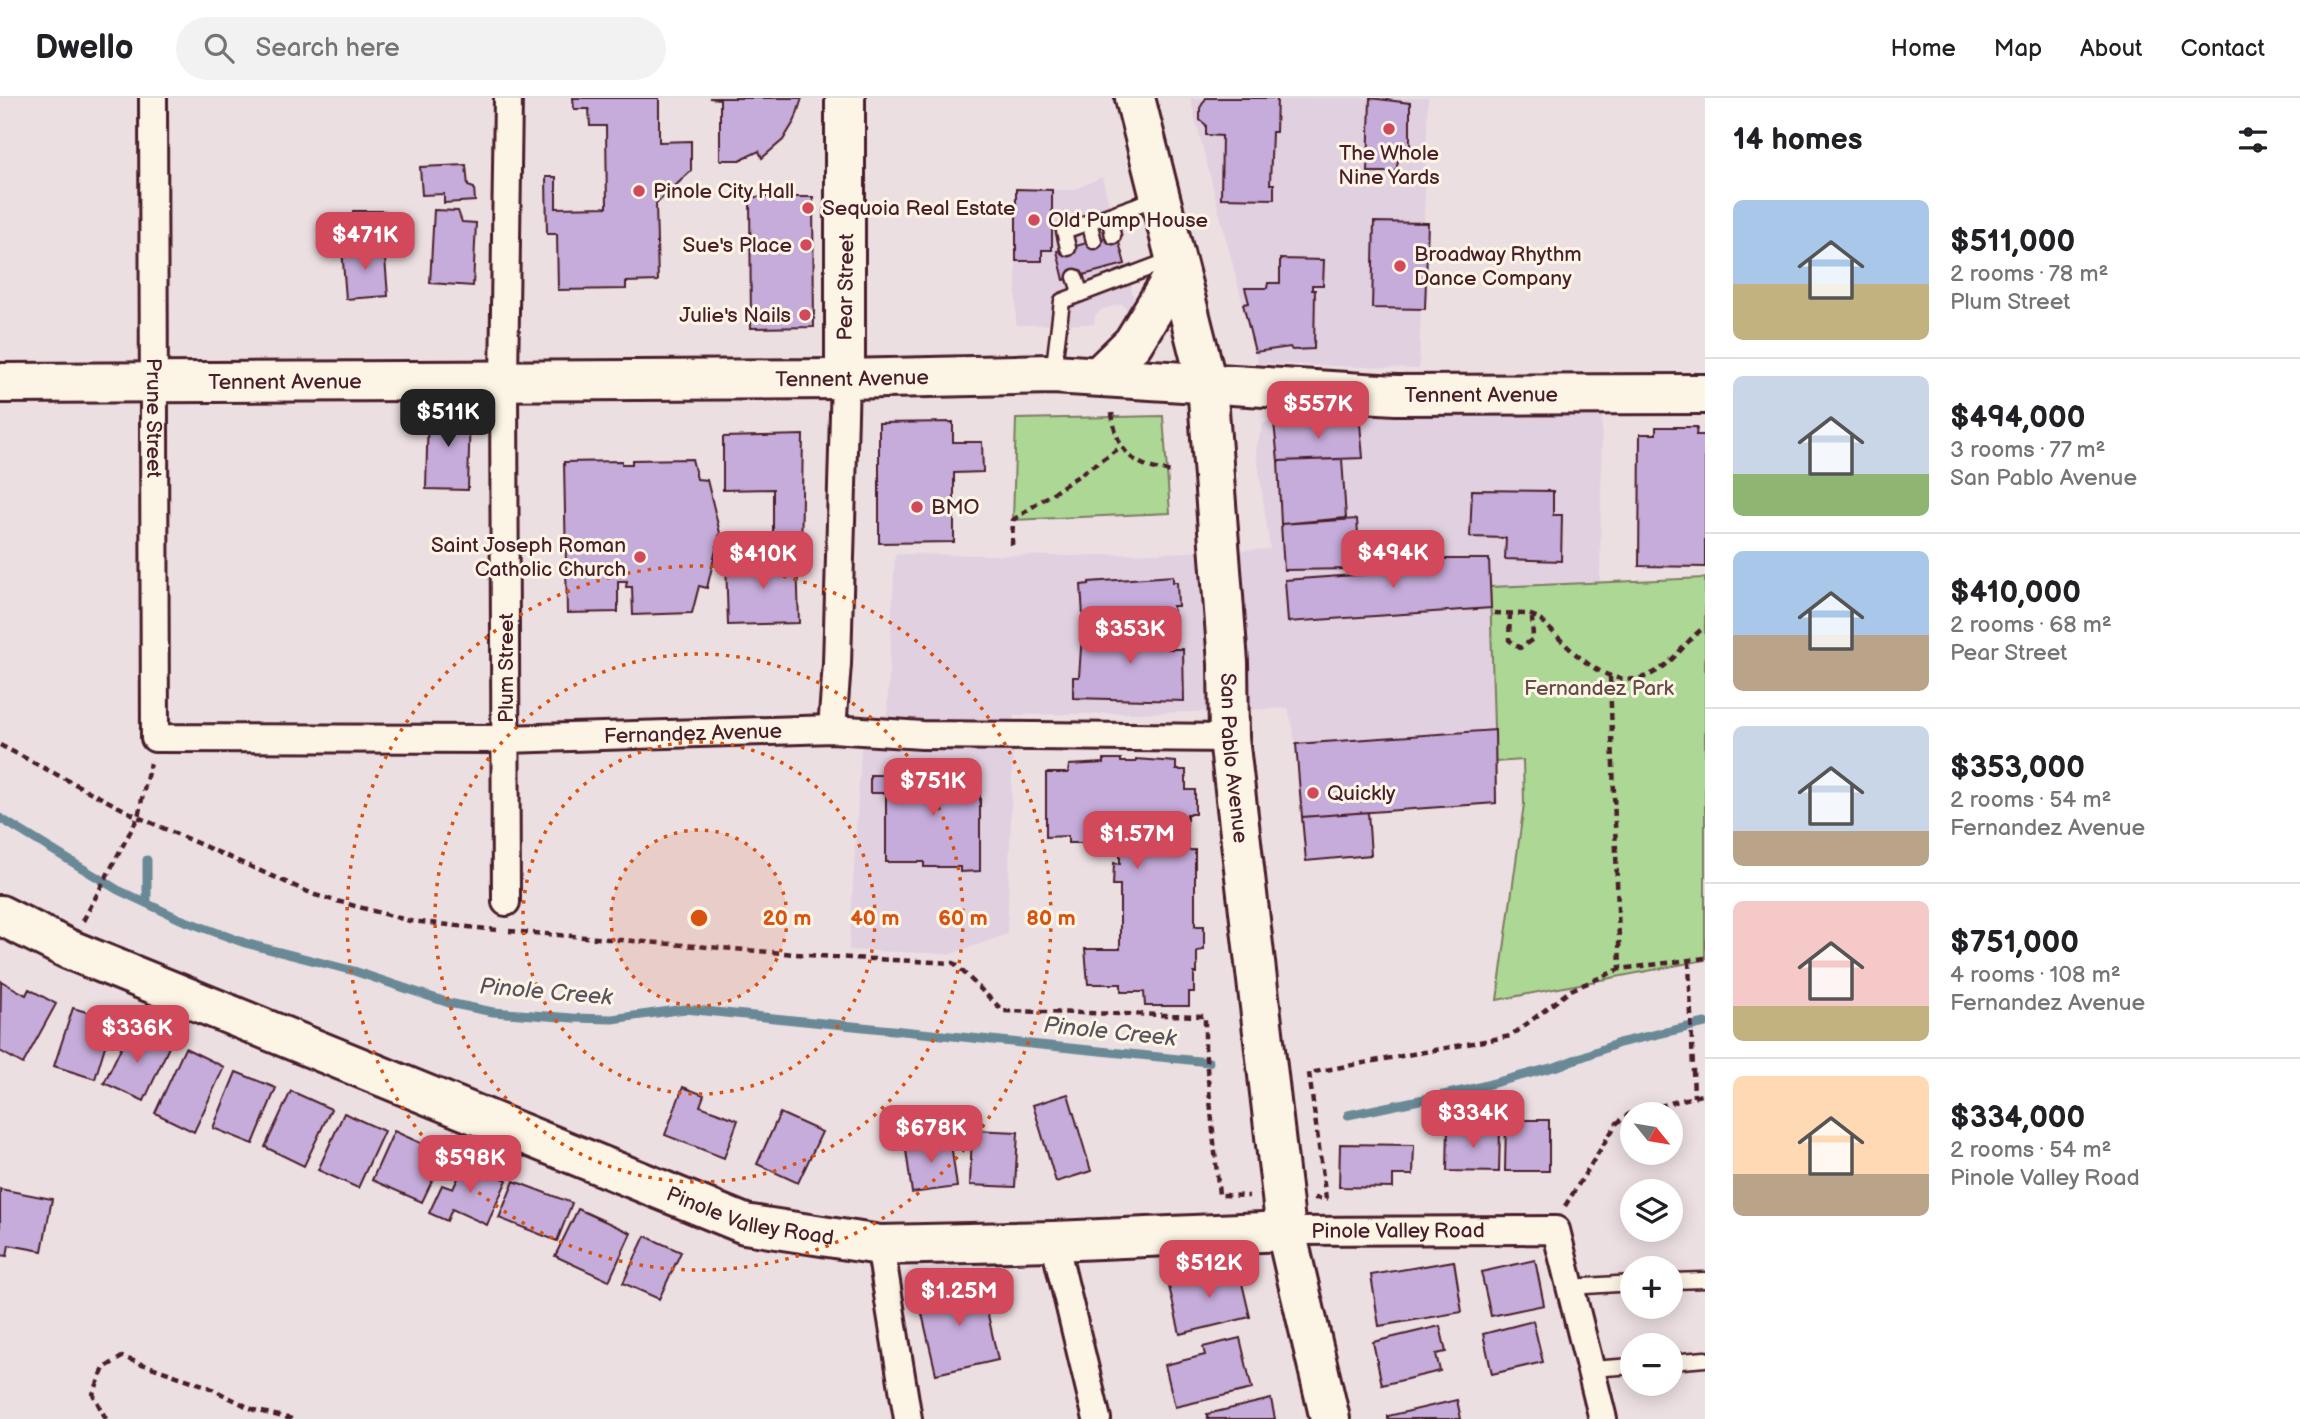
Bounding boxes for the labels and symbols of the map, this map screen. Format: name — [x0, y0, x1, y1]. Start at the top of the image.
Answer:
marker: The Whole Nine Yards — [1381, 121, 1397, 137]
place label: The Whole Nine Yards — [1338, 141, 1440, 190]
place label: Pinole City Hall — [653, 179, 794, 204]
marker: Pinole City Hall — [631, 183, 647, 199]
place label: Sequoia Real Estate — [822, 196, 1015, 221]
marker: Sequoia Real Estate — [800, 200, 816, 216]
place label: Old Pump House — [1048, 208, 1208, 233]
pin: $471K — [316, 212, 414, 272]
marker: Old Pump House — [1026, 212, 1042, 228]
place label: Sue's Place — [683, 233, 792, 258]
street label: Pear Street — [833, 233, 859, 341]
marker: Sue's Place — [798, 237, 814, 253]
place label: Broadway Rhythm Dance Company — [1414, 242, 1582, 291]
marker: Broadway Rhythm Dance Company — [1392, 258, 1408, 274]
place label: Julie's Nails — [679, 303, 791, 328]
marker: Julie's Nails — [797, 307, 813, 323]
street label: Prune Street — [141, 358, 167, 478]
street label: Tennent Avenue — [775, 364, 929, 392]
street label: Tennent Avenue — [208, 369, 362, 395]
pin: $557K — [1269, 382, 1367, 441]
street label: Tennent Avenue — [1404, 382, 1558, 407]
pin: $511K — [399, 390, 497, 449]
place label: BMO — [931, 495, 980, 520]
marker: BMO — [909, 499, 925, 515]
pin: $494K — [1344, 531, 1442, 590]
pin: $410K — [714, 532, 812, 591]
place label: Saint Joseph Roman Catholic Church — [431, 533, 626, 582]
marker: Saint Joseph Roman Catholic Church — [632, 549, 648, 565]
pin: $353K — [1081, 606, 1179, 666]
street label: Plum Street — [494, 613, 519, 723]
street label: San Pablo Avenue — [1216, 673, 1254, 844]
park label: Fernandez Park — [1524, 676, 1675, 701]
street label: Fernandez Avenue — [603, 718, 782, 748]
pin: $751K — [884, 758, 982, 818]
place label: Quickly — [1327, 781, 1396, 806]
marker: Quickly — [1305, 785, 1321, 801]
pin: $1.57M — [1080, 812, 1194, 871]
centre of rings — [687, 906, 711, 930]
text: 20 m — [763, 906, 811, 931]
text: 40 m — [850, 906, 900, 931]
text: 60 m — [938, 906, 988, 931]
text: 80 m — [1026, 906, 1076, 931]
water label: Pinole Creek — [478, 972, 614, 1012]
pin: $336K — [88, 1006, 186, 1065]
water label: Pinole Creek — [1042, 1011, 1178, 1053]
pin: $334K — [1424, 1090, 1522, 1150]
north arrow — [1620, 1102, 1684, 1166]
pin: $678K — [882, 1105, 980, 1165]
pin: $598K — [421, 1136, 519, 1195]
street label: Pinole Valley Road — [663, 1181, 836, 1250]
street label: Pinole Valley Road — [1311, 1218, 1485, 1243]
pin: $512K — [1160, 1240, 1258, 1300]
pin: $1.25M — [902, 1268, 1016, 1328]

